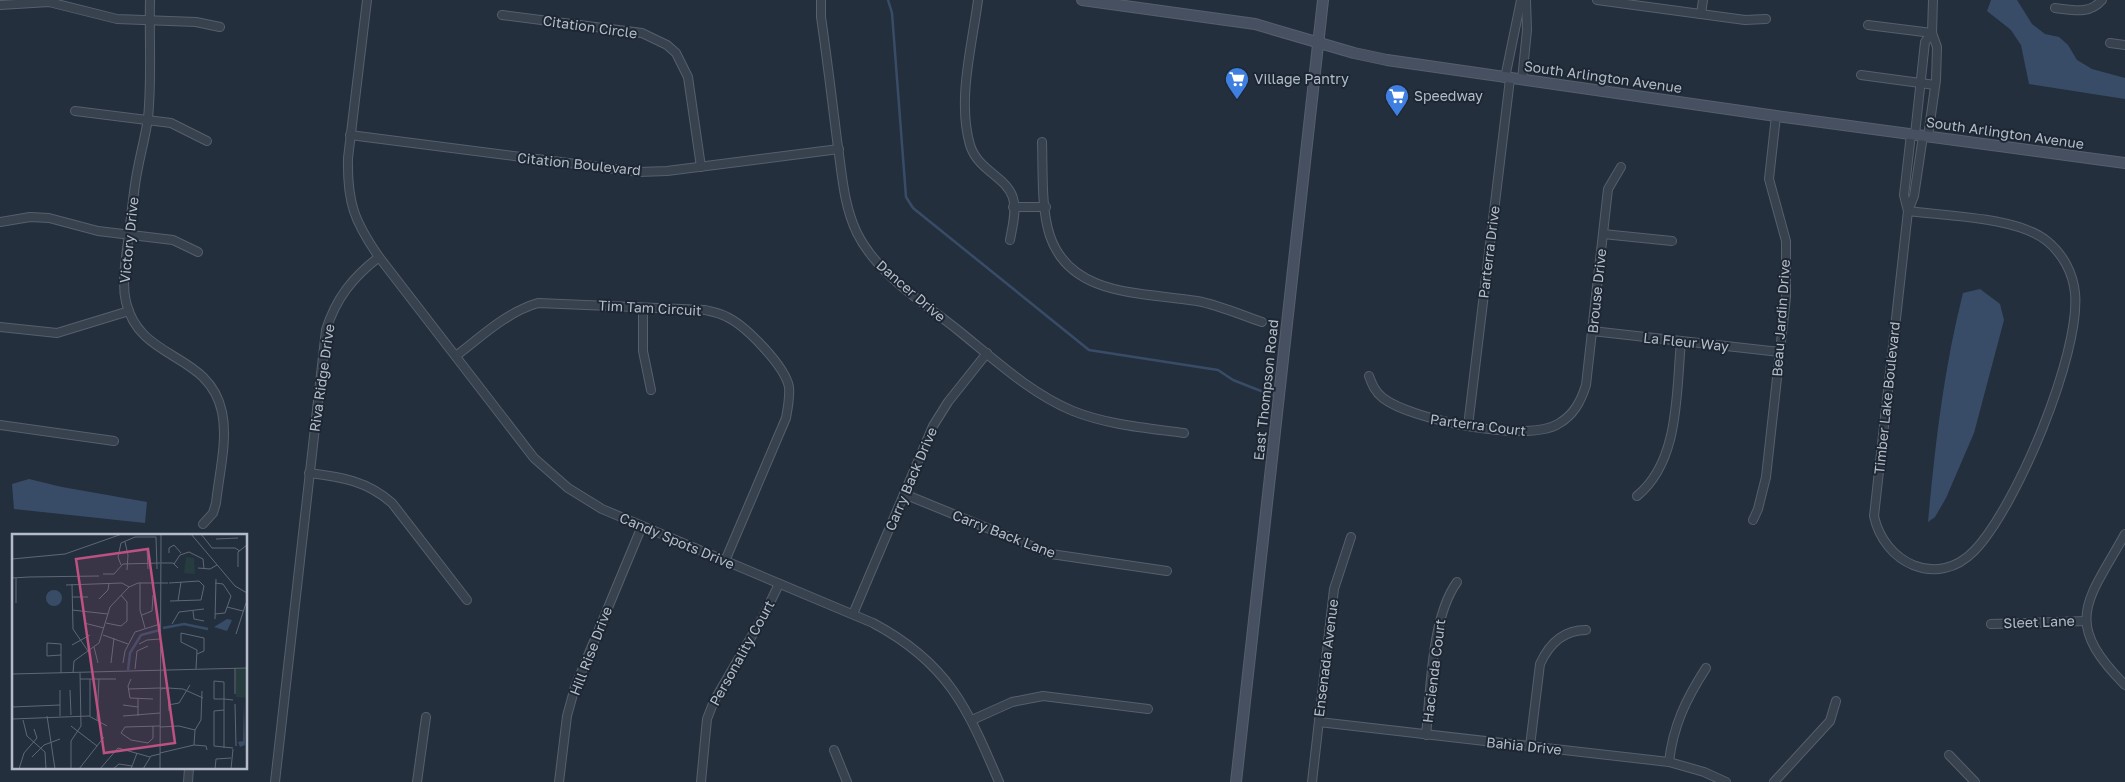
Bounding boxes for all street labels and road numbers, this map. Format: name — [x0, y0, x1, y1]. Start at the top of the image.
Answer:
street label: Citation Circle — [542, 11, 638, 42]
street label: South Arlington Avenue — [1523, 57, 1683, 96]
street label: South Arlington Avenue — [1925, 113, 2085, 152]
street label: Citation Boulevard — [516, 149, 642, 178]
street label: Victory Drive — [116, 196, 141, 284]
street label: Parterra Drive — [1474, 205, 1503, 299]
street label: Brouse Drive — [1584, 248, 1609, 334]
street label: Dancer Drive — [873, 256, 949, 325]
street label: Beau Jardin Drive — [1768, 259, 1793, 377]
street label: Tim Tam Circuit — [598, 296, 702, 319]
street label: East Thompson Road — [1250, 319, 1281, 461]
street label: Timber Lake Boulevard — [1870, 321, 1903, 475]
street label: Riva Ridge Drive — [306, 323, 338, 433]
street label: La Fleur Way — [1642, 329, 1730, 354]
street label: Parterra Court — [1429, 410, 1527, 439]
street label: Carry Back Drive — [881, 424, 940, 533]
street label: Carry Back Lane — [950, 506, 1058, 561]
street label: Candy Spots Drive — [617, 509, 737, 572]
street label: Personality Court — [705, 597, 778, 709]
street label: Ensenada Avenue — [1310, 598, 1341, 718]
street label: Hill Rise Drive — [566, 604, 615, 698]
street label: Sleet Lane — [2003, 612, 2075, 631]
street label: Hacienda Court — [1419, 618, 1448, 724]
street label: Bahia Drive — [1485, 733, 1563, 758]

